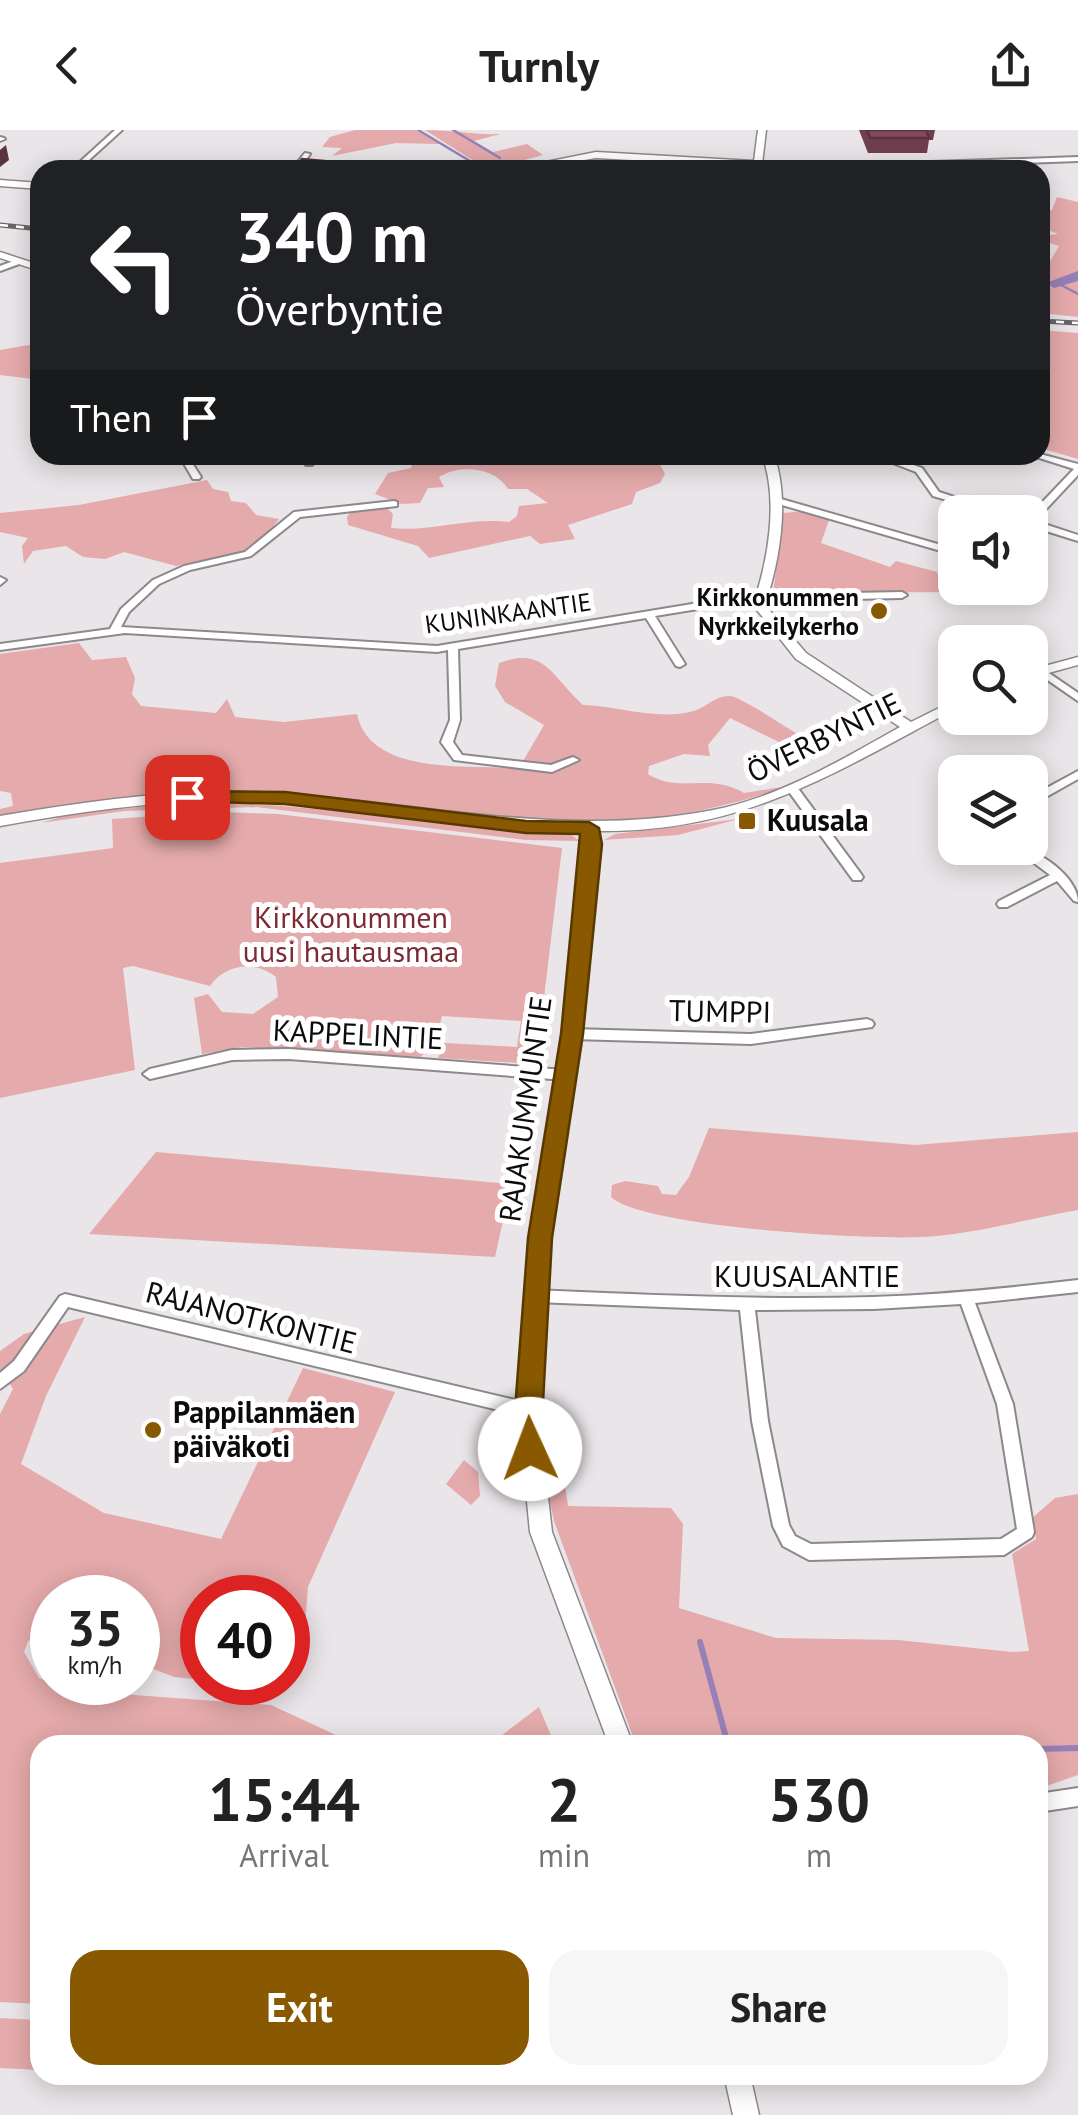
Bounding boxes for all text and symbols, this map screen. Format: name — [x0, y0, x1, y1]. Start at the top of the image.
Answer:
text: Turnly — [479, 36, 599, 94]
icon: back — [40, 38, 95, 93]
icon: share — [983, 38, 1038, 93]
text: 340 m — [235, 191, 428, 281]
icon: left — [70, 200, 200, 330]
text: Överbyntie — [235, 279, 444, 337]
icon: arrive — [172, 390, 227, 445]
text: Then — [70, 393, 152, 442]
map controls — [938, 495, 1048, 865]
button: sound — [938, 495, 1048, 605]
place label: Kirkkonummen Nyrkkeilykerho — [697, 581, 859, 642]
street label: KUNINKAANTIE — [423, 585, 593, 641]
marker: Kirkkonummen Nyrkkeilykerho — [868, 600, 890, 622]
button: search — [938, 625, 1048, 735]
street label: ÖVERBYNTIE — [740, 683, 907, 791]
pin — [145, 755, 230, 840]
button: layers — [938, 755, 1048, 865]
icon: arrive — [160, 770, 215, 825]
place label: Kuusala — [767, 800, 869, 839]
marker: Kuusala — [736, 810, 758, 832]
park label: Kirkkonummen uusi hautausmaa — [243, 897, 459, 970]
street label: TUMPPI — [669, 990, 771, 1031]
street label: RAJAKUMMUNTIE — [489, 993, 560, 1224]
street label: KAPPELINTIE — [272, 1010, 444, 1057]
street label: KUUSALANTIE — [714, 1256, 900, 1295]
street label: RAJANOTKONTIE — [142, 1272, 361, 1362]
place label: Pappilanmäen päiväkoti — [173, 1392, 355, 1465]
position arrow — [478, 1397, 582, 1501]
marker: Pappilanmäen päiväkoti — [142, 1419, 164, 1441]
speed limit sign: 40 — [180, 1575, 310, 1705]
text: 35 — [67, 1595, 123, 1660]
text: km/h — [68, 1649, 122, 1681]
text: 15:44 — [208, 1760, 360, 1838]
text: 2 — [547, 1760, 581, 1838]
text: 530 — [768, 1760, 870, 1838]
text: Arrival — [239, 1834, 329, 1876]
text: min — [538, 1834, 590, 1876]
text: m — [806, 1834, 832, 1876]
button: Exit — [70, 1950, 529, 2065]
button: Share — [549, 1950, 1008, 2065]

